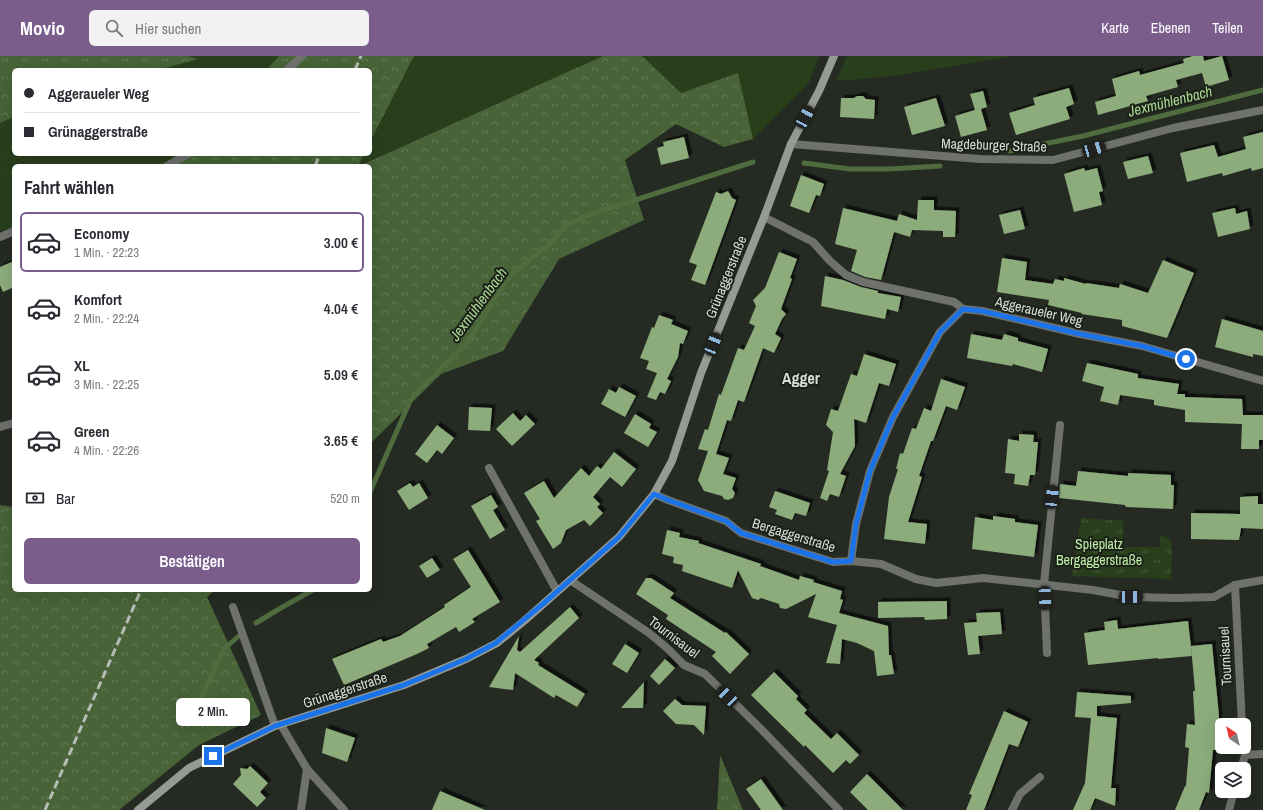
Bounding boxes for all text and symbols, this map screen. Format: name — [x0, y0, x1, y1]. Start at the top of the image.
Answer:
search box — [89, 10, 369, 46]
text: Movio — [20, 15, 65, 41]
icon: search — [103, 17, 125, 39]
text: Hier suchen — [135, 18, 201, 39]
text: Karte — [1101, 19, 1129, 37]
text: Ebenen — [1151, 19, 1190, 37]
text: Teilen — [1212, 19, 1243, 37]
water label: Jexmühlenbach — [1125, 80, 1214, 122]
text: Aggeraueler Weg — [48, 83, 149, 104]
car — [794, 104, 816, 130]
text: Grünaggerstraße — [48, 121, 148, 142]
street label: Magdeburger Straße — [941, 134, 1047, 156]
car — [1081, 140, 1107, 158]
text: Fahrt wählen — [24, 175, 114, 200]
text: Economy — [74, 223, 129, 244]
icon: car — [26, 224, 62, 260]
text: 3.00 € — [324, 232, 358, 253]
street label: Grünaggerstraße — [701, 233, 751, 321]
text: 1 Min. · 22:23 — [74, 244, 139, 261]
water label: Jexmühlenbach — [444, 263, 512, 346]
text: Komfort — [74, 289, 122, 310]
icon: car — [26, 290, 62, 326]
street label: Aggeraueler Weg — [993, 292, 1085, 330]
text: 4.04 € — [324, 298, 358, 319]
text: 2 Min. · 22:24 — [74, 310, 139, 327]
car — [703, 331, 723, 357]
route start — [1177, 350, 1195, 368]
text: XL — [74, 355, 90, 376]
icon: car — [26, 356, 62, 392]
text: 5.09 € — [324, 364, 358, 385]
district label: Agger — [782, 367, 821, 389]
text: 3 Min. · 22:25 — [74, 376, 139, 393]
text: Green — [74, 421, 110, 442]
icon: car — [26, 422, 62, 458]
text: 3.65 € — [324, 430, 358, 451]
text: 4 Min. · 22:26 — [74, 442, 139, 459]
car — [1045, 484, 1059, 510]
icon: cash — [24, 487, 46, 509]
text: Bar — [56, 488, 75, 509]
text: 520 m — [330, 490, 360, 507]
street label: Bergaggerstraße — [750, 514, 838, 556]
park label: Spieplatz Bergaggerstraße — [1056, 535, 1142, 569]
button: Bestätigen — [24, 538, 360, 584]
car — [1039, 586, 1051, 610]
car — [1119, 591, 1143, 603]
street label: Tournisauel — [645, 612, 703, 662]
street label: Tournisauel — [1214, 626, 1236, 686]
street label: Grünaggerstraße — [301, 668, 389, 712]
car — [714, 683, 740, 709]
callout: 2 Min. — [176, 698, 250, 726]
text: 2 Min. — [198, 703, 228, 720]
north arrow — [1215, 718, 1251, 754]
map controls — [1215, 718, 1251, 798]
route end — [204, 747, 222, 765]
button: layers — [1215, 762, 1251, 798]

